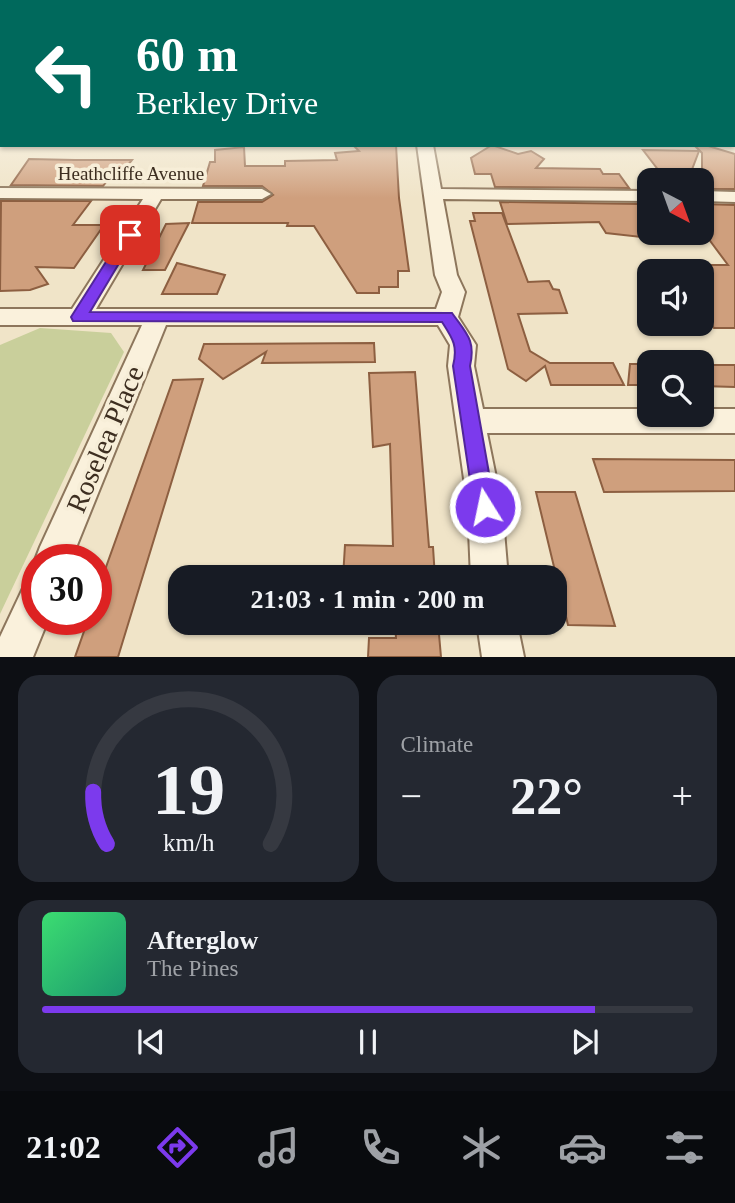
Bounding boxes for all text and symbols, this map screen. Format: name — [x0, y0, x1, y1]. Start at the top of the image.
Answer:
text: 60 m — [136, 27, 238, 82]
icon: left — [21, 28, 112, 119]
text: Berkley Drive — [136, 85, 318, 121]
street label: Heathcliffe Avenue — [58, 163, 204, 184]
north arrow — [637, 168, 714, 245]
map controls — [637, 168, 714, 427]
pin — [100, 205, 160, 265]
icon: arrive — [111, 216, 149, 254]
button: sound — [637, 259, 714, 336]
button: search — [637, 350, 714, 427]
street label: Roselea Place — [60, 361, 150, 517]
position arrow — [448, 470, 522, 544]
speed limit sign: 30 — [21, 544, 112, 635]
text: 21:03 · 1 min · 200 m — [251, 585, 485, 614]
text: Climate — [401, 732, 473, 757]
text: 19 — [152, 750, 225, 831]
text: 22° — [510, 768, 583, 825]
text: − — [401, 775, 422, 817]
text: + — [672, 775, 693, 817]
text: km/h — [163, 829, 214, 856]
text: Afterglow — [147, 926, 258, 955]
text: The Pines — [147, 956, 238, 981]
icon: previous — [132, 1023, 170, 1061]
icon: pause — [349, 1023, 387, 1061]
icon: next — [566, 1023, 604, 1061]
icon: directions — [153, 1123, 202, 1172]
icon: music — [254, 1123, 303, 1172]
icon: phone — [356, 1123, 405, 1172]
icon: climate — [457, 1123, 506, 1172]
icon: car — [558, 1123, 607, 1172]
icon: filters — [660, 1123, 709, 1172]
text: 21:02 — [26, 1129, 101, 1165]

